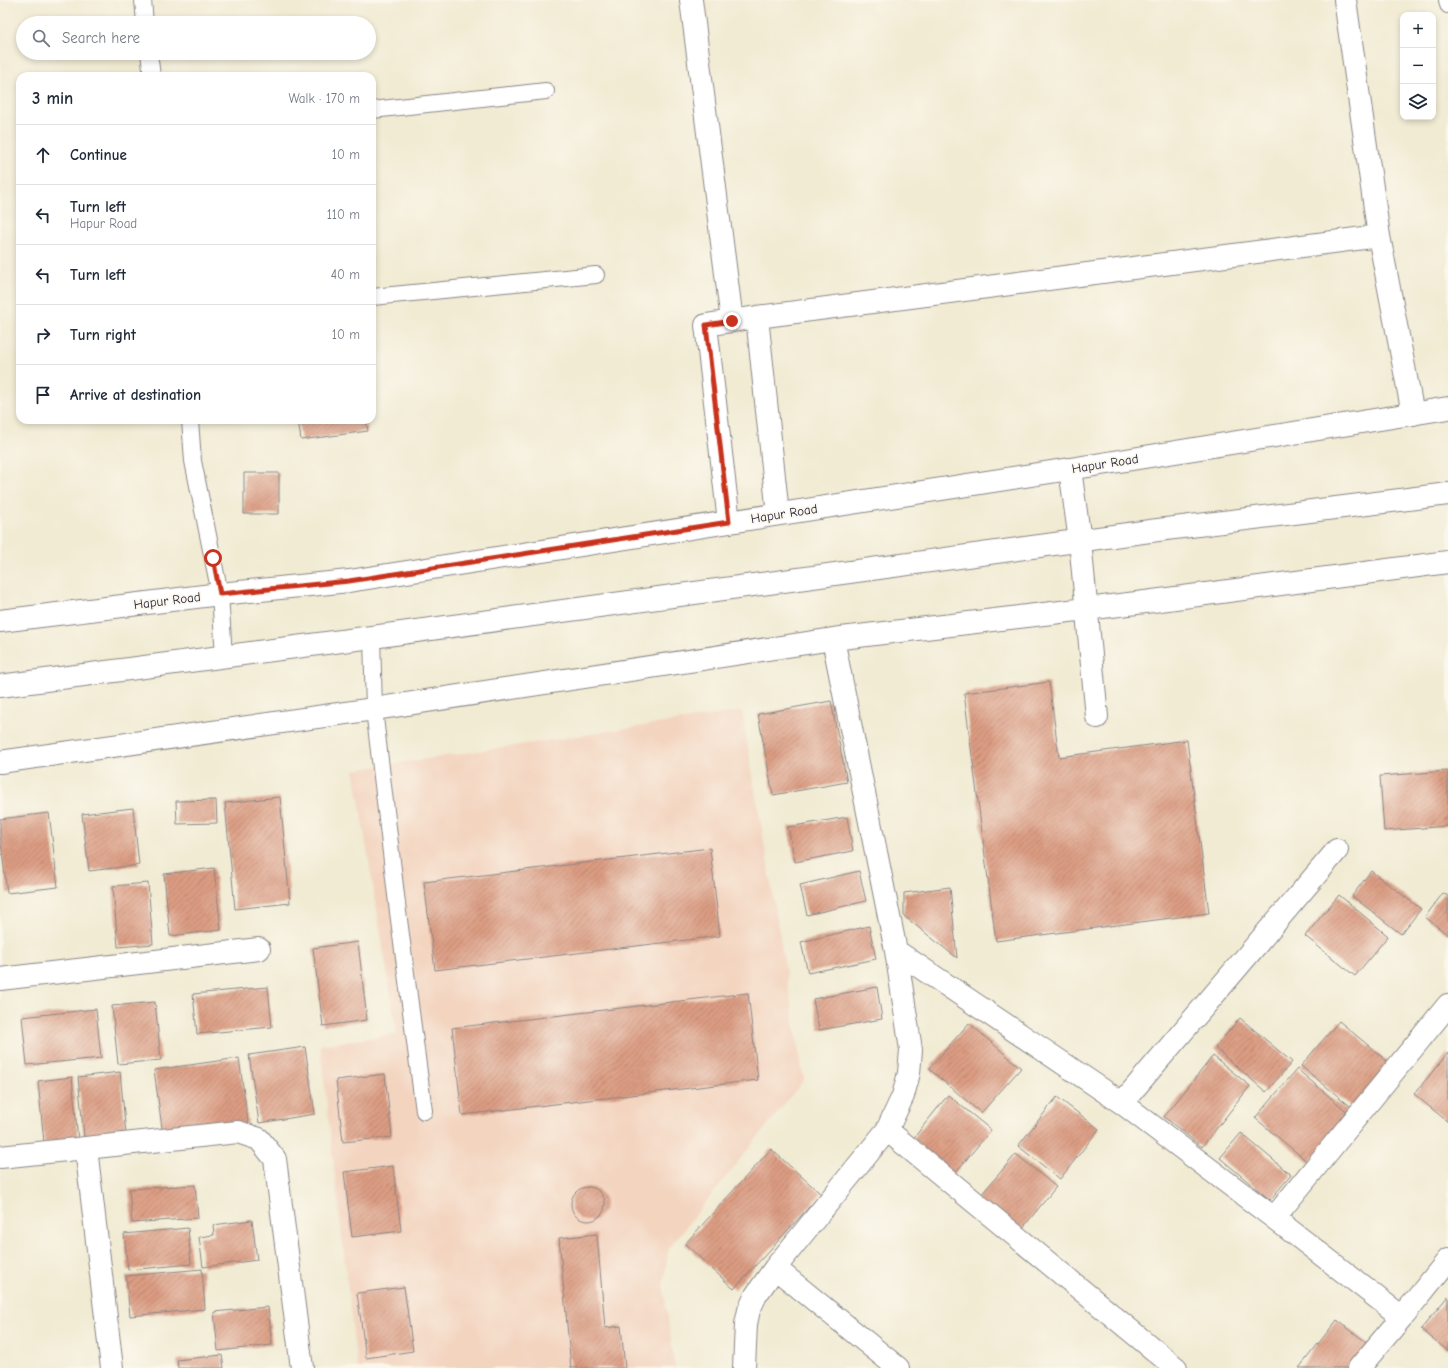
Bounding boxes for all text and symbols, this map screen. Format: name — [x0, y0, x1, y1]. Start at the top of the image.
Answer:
map controls — [1400, 12, 1436, 120]
button: + — [1400, 12, 1436, 48]
search box — [16, 16, 376, 60]
icon: search — [30, 27, 52, 49]
text: Search here — [62, 29, 140, 47]
button: − — [1400, 48, 1436, 84]
button: layers — [1400, 84, 1436, 120]
text: 3 min — [32, 89, 73, 108]
text: Walk · 170 m — [288, 91, 360, 106]
icon: ahead — [32, 144, 54, 166]
text: Continue — [70, 146, 127, 164]
text: 10 m — [332, 147, 360, 162]
text: Turn left — [70, 198, 126, 216]
icon: left — [32, 204, 54, 226]
text: 110 m — [327, 207, 360, 222]
text: Hapur Road — [70, 216, 137, 231]
icon: left — [32, 264, 54, 286]
text: Turn left — [70, 266, 126, 284]
text: 40 m — [331, 267, 360, 282]
route end — [723, 312, 741, 330]
icon: right — [32, 324, 54, 346]
text: Turn right — [70, 326, 136, 344]
text: 10 m — [332, 327, 360, 342]
icon: arrive — [32, 384, 54, 406]
text: Arrive at destination — [70, 386, 201, 404]
street label: Hapur Road — [1071, 451, 1139, 476]
street label: Hapur Road — [750, 501, 818, 526]
route start — [204, 549, 222, 567]
street label: Hapur Road — [133, 589, 201, 612]

